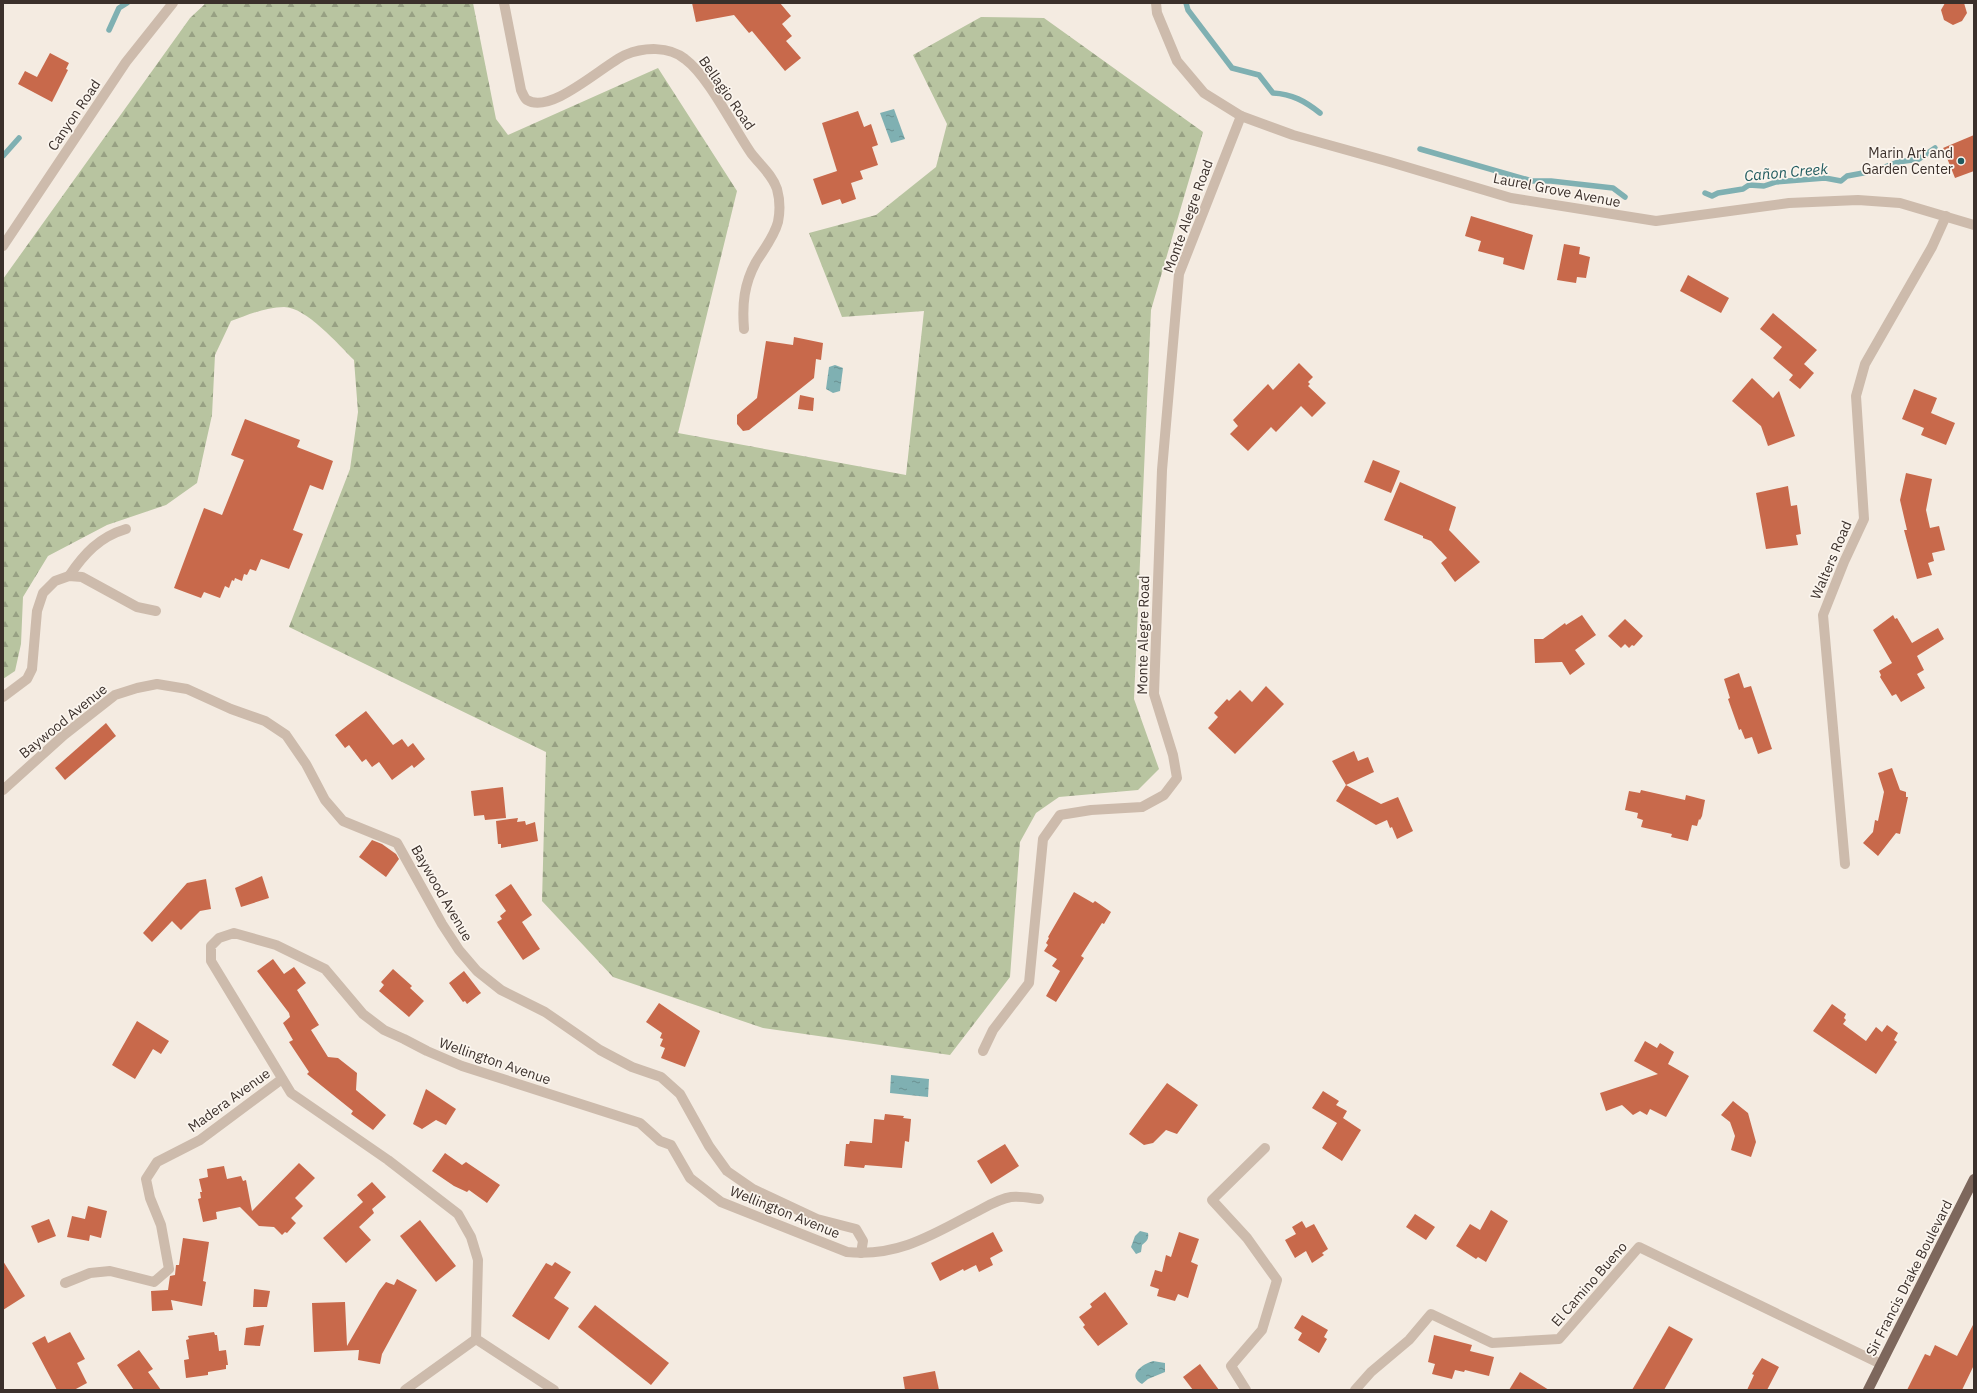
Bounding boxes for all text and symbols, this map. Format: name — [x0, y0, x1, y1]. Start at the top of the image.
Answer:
street label: Bellagio Road — [695, 53, 759, 133]
street label: Canyon Road — [44, 76, 104, 154]
place label: Marin Art and Garden Center — [1862, 144, 1953, 178]
marker: Marin Art and Garden Center — [1956, 156, 1966, 166]
street label: Monte Alegre Road — [1159, 157, 1217, 275]
water label: Cañon Creek — [1743, 159, 1829, 185]
street label: Laurel Grove Avenue — [1492, 169, 1622, 211]
street label: Walters Road — [1806, 518, 1856, 602]
street label: Monte Alegre Road — [1133, 575, 1153, 695]
street label: Baywood Avenue — [15, 680, 111, 762]
street label: Baywood Avenue — [407, 842, 477, 945]
street label: Wellington Avenue — [437, 1033, 554, 1089]
street label: Madera Avenue — [184, 1064, 274, 1136]
street label: Wellington Avenue — [727, 1182, 843, 1242]
street label: Sir Francis Drake Boulevard — [1862, 1197, 1956, 1359]
street label: El Camino Bueno — [1547, 1238, 1631, 1330]

